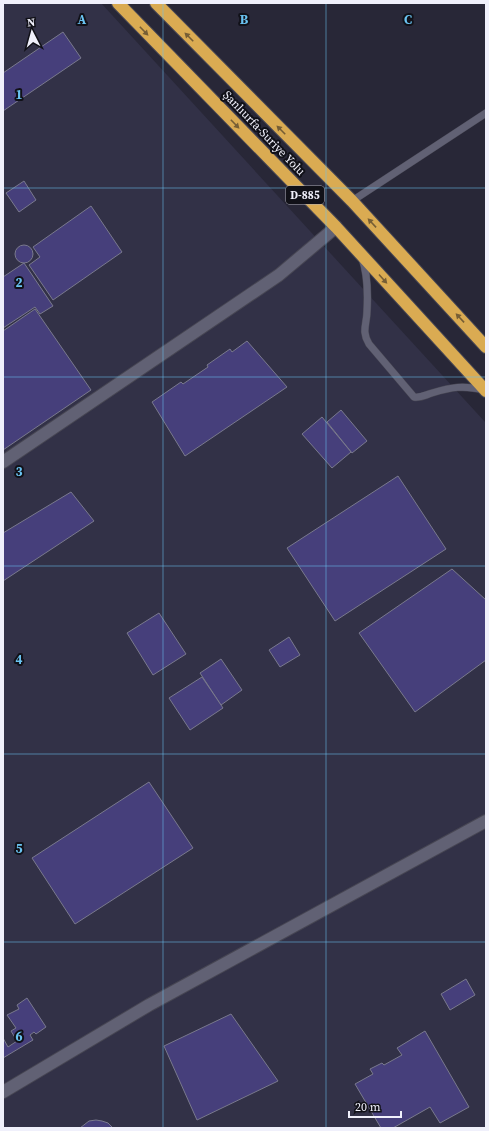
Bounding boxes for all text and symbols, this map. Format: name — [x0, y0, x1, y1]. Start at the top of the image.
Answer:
text: A — [78, 11, 87, 28]
text: B — [240, 11, 249, 28]
text: C — [404, 11, 412, 28]
north arrow — [12, 12, 52, 52]
text: N — [26, 15, 36, 30]
one-way arrow — [140, 26, 149, 36]
one-way arrow — [185, 32, 194, 42]
text: 1 — [15, 86, 23, 103]
street label: Şanlıurfa-Suriye Yolu — [219, 87, 309, 179]
one-way arrow — [231, 119, 240, 129]
one-way arrow — [276, 125, 286, 135]
road number: D-885 — [286, 186, 324, 204]
one-way arrow — [367, 218, 376, 228]
text: 2 — [15, 274, 23, 291]
one-way arrow — [379, 274, 388, 284]
one-way arrow — [455, 313, 464, 324]
text: 3 — [15, 463, 23, 480]
text: 4 — [15, 651, 23, 668]
text: 5 — [15, 840, 23, 857]
text: 6 — [15, 1028, 23, 1045]
scale bar — [349, 1093, 401, 1119]
text: 20 m — [355, 1099, 381, 1115]

